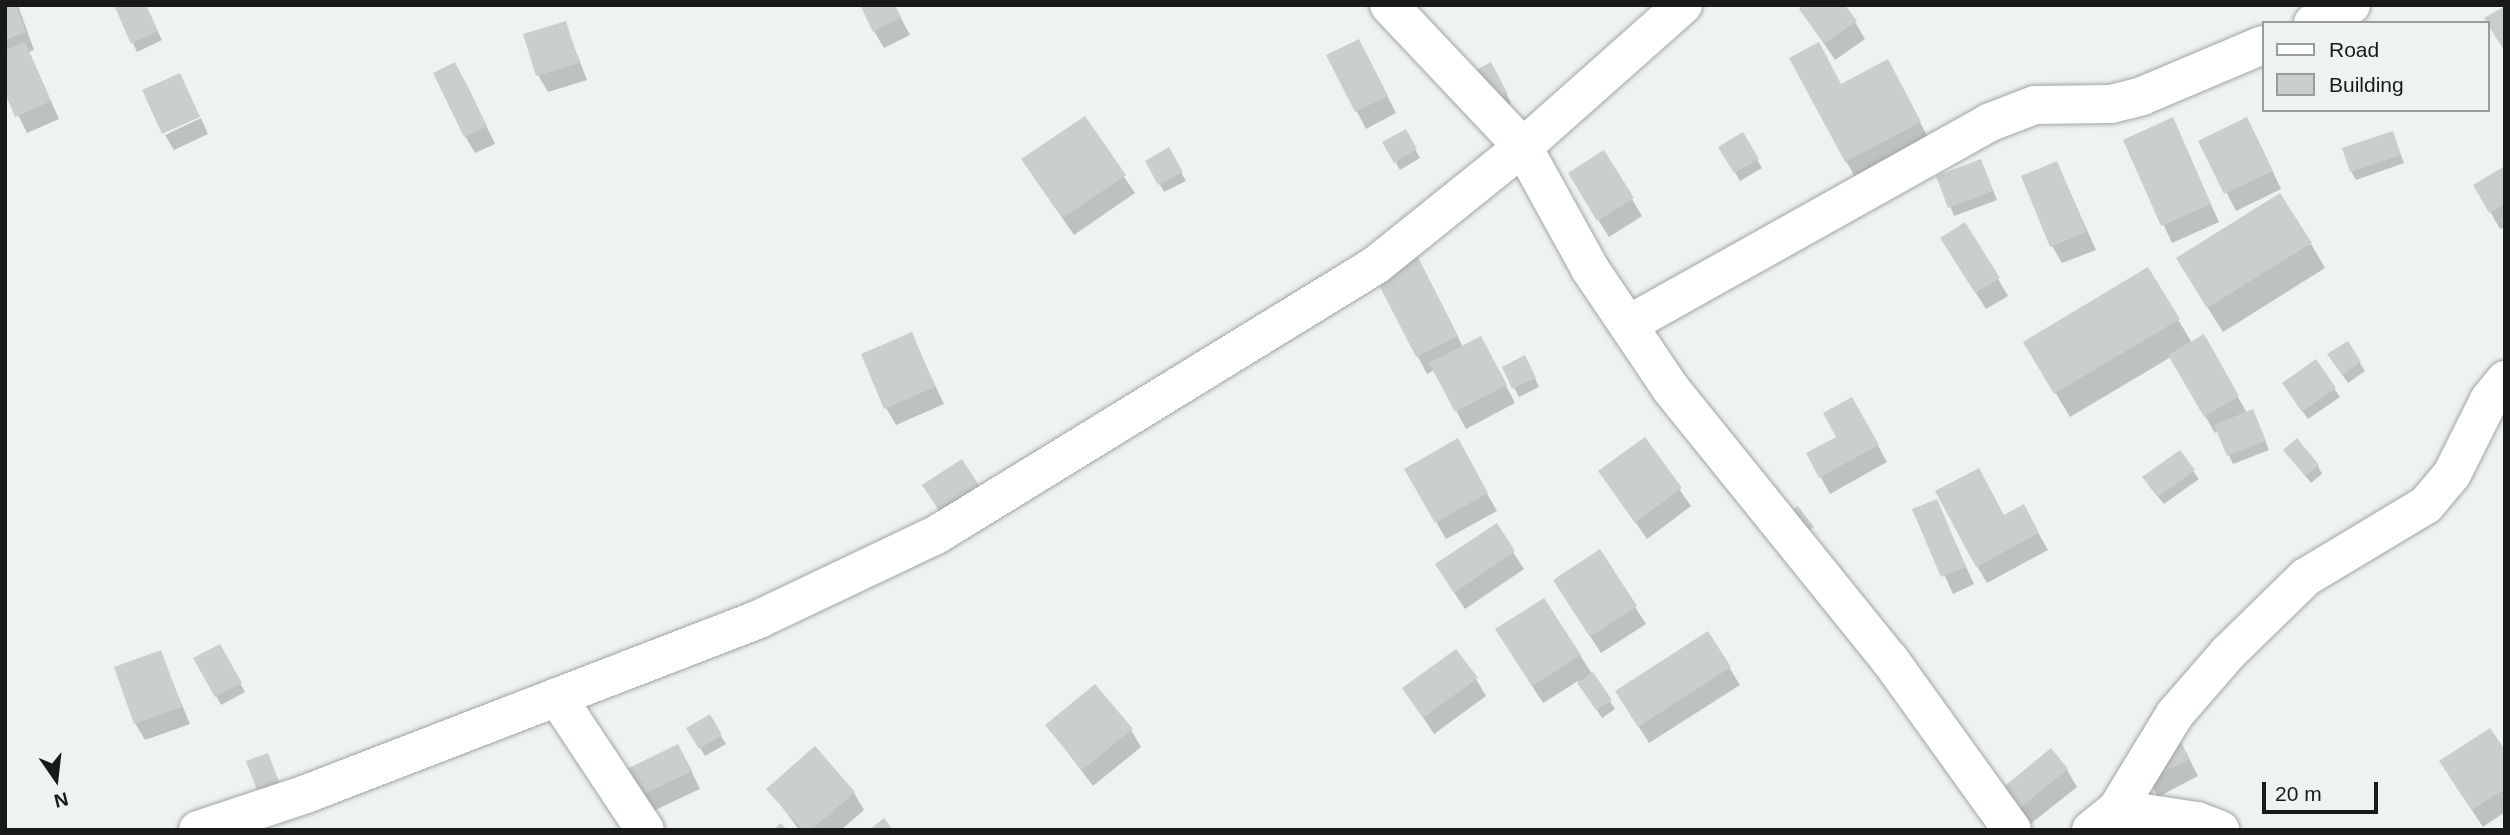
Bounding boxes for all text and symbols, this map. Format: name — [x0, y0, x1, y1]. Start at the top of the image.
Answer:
legend — [2262, 21, 2489, 112]
text: Road — [2329, 38, 2379, 61]
text: Building — [2329, 73, 2404, 96]
north arrow — [21, 744, 91, 814]
scale bar — [2265, 768, 2380, 812]
text: 20 m — [2275, 782, 2322, 805]
text: N — [52, 788, 70, 812]

